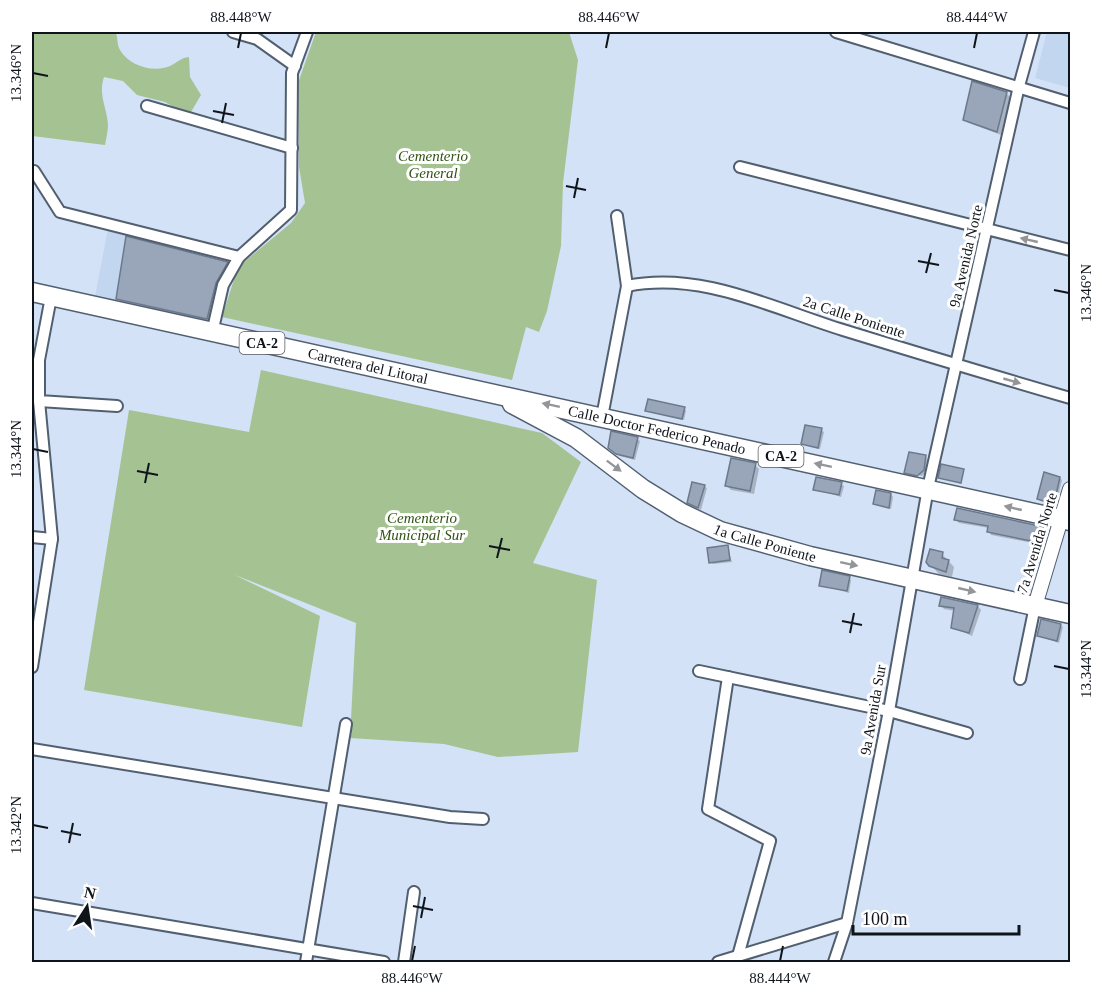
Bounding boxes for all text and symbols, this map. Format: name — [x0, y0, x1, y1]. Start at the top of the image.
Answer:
text: 88.448°W — [210, 9, 273, 25]
text: 88.446°W — [578, 9, 641, 25]
text: 88.444°W — [946, 9, 1009, 25]
text: 13.346°N — [8, 44, 24, 102]
park label: Cementerio General — [398, 148, 468, 181]
street label: 9a Avenida Norte — [946, 203, 986, 309]
one-way arrow — [1019, 235, 1038, 244]
text: 13.346°N — [1078, 264, 1094, 322]
street label: 2a Calle Poniente — [801, 293, 907, 341]
road number: CA-2 — [240, 332, 284, 354]
street label: Carretera del Litoral — [306, 345, 429, 387]
one-way arrow — [1004, 377, 1022, 386]
one-way arrow — [541, 400, 560, 410]
street label: Calle Doctor Federico Penado — [567, 403, 747, 457]
text: 13.344°N — [8, 420, 24, 478]
road number: CA-2 — [758, 445, 804, 467]
one-way arrow — [606, 460, 621, 472]
one-way arrow — [813, 460, 832, 469]
street label: 7a Avenida Norte — [1014, 490, 1060, 595]
one-way arrow — [1004, 502, 1023, 512]
park label: Cementerio Municipal Sur — [378, 510, 465, 543]
street label: 1a Calle Poniente — [711, 521, 818, 565]
one-way arrow — [839, 560, 858, 569]
one-way arrow — [958, 586, 977, 596]
text: 13.344°N — [1078, 640, 1094, 698]
street label: 9a Avenida Sur — [857, 664, 889, 756]
text: 13.342°N — [8, 796, 24, 854]
north arrow — [57, 877, 117, 937]
text: N — [83, 883, 98, 902]
scale bar — [853, 898, 1020, 936]
text: 100 m — [862, 909, 908, 929]
text: 88.446°W — [381, 970, 444, 986]
text: 88.444°W — [749, 970, 812, 986]

